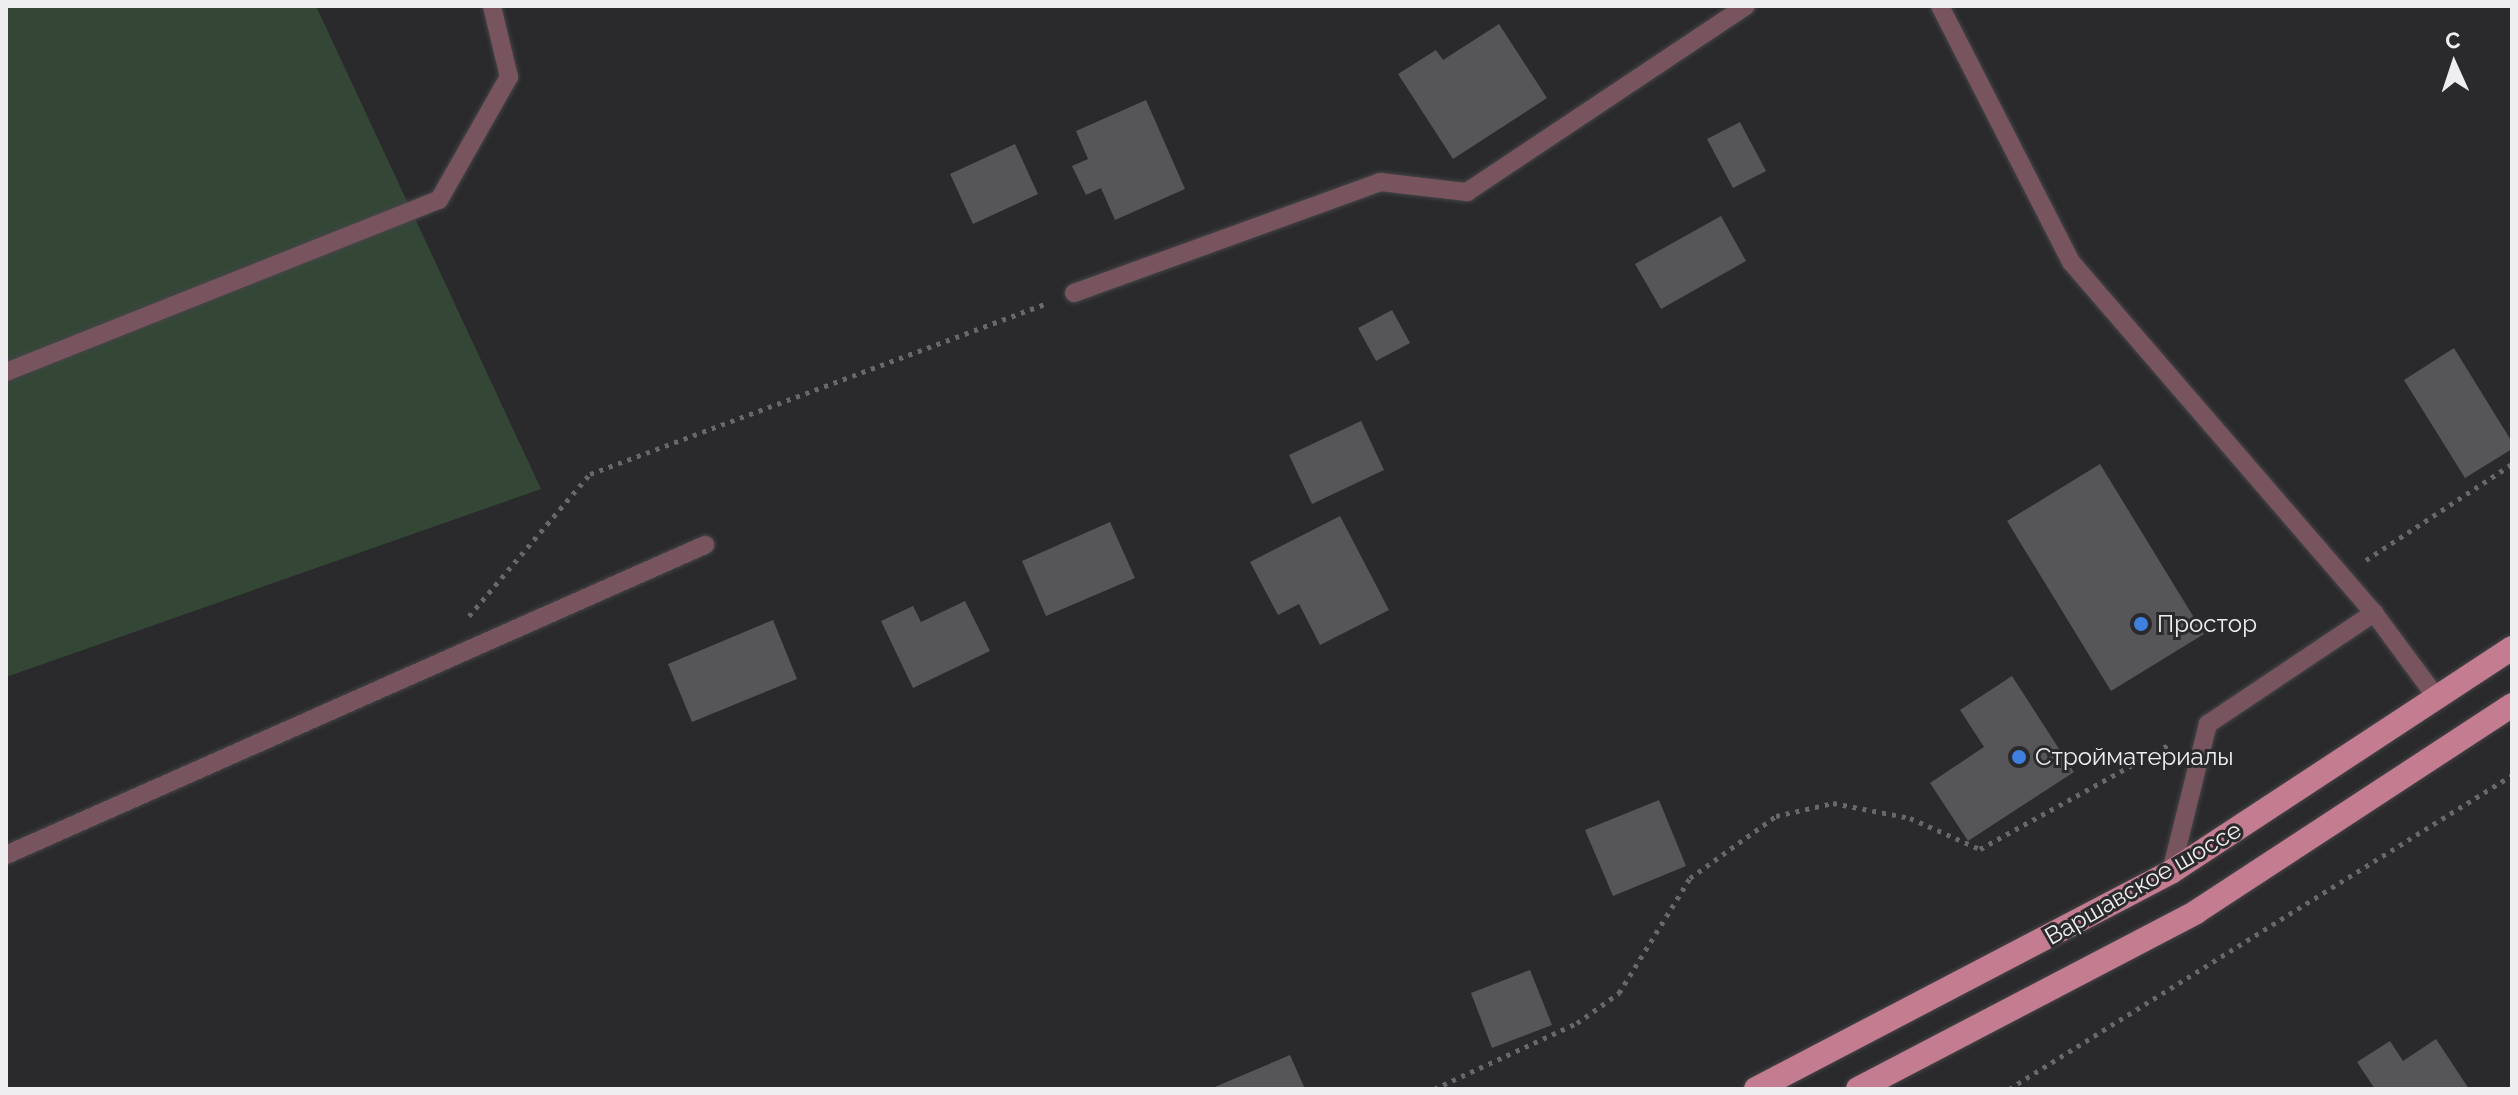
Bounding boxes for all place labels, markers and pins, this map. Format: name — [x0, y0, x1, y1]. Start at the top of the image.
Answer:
place label: Простор — [2157, 610, 2257, 638]
marker: Простор — [2132, 615, 2150, 633]
place label: Стройматериалы — [2035, 743, 2234, 771]
marker: Стройматериалы — [2010, 748, 2028, 766]

